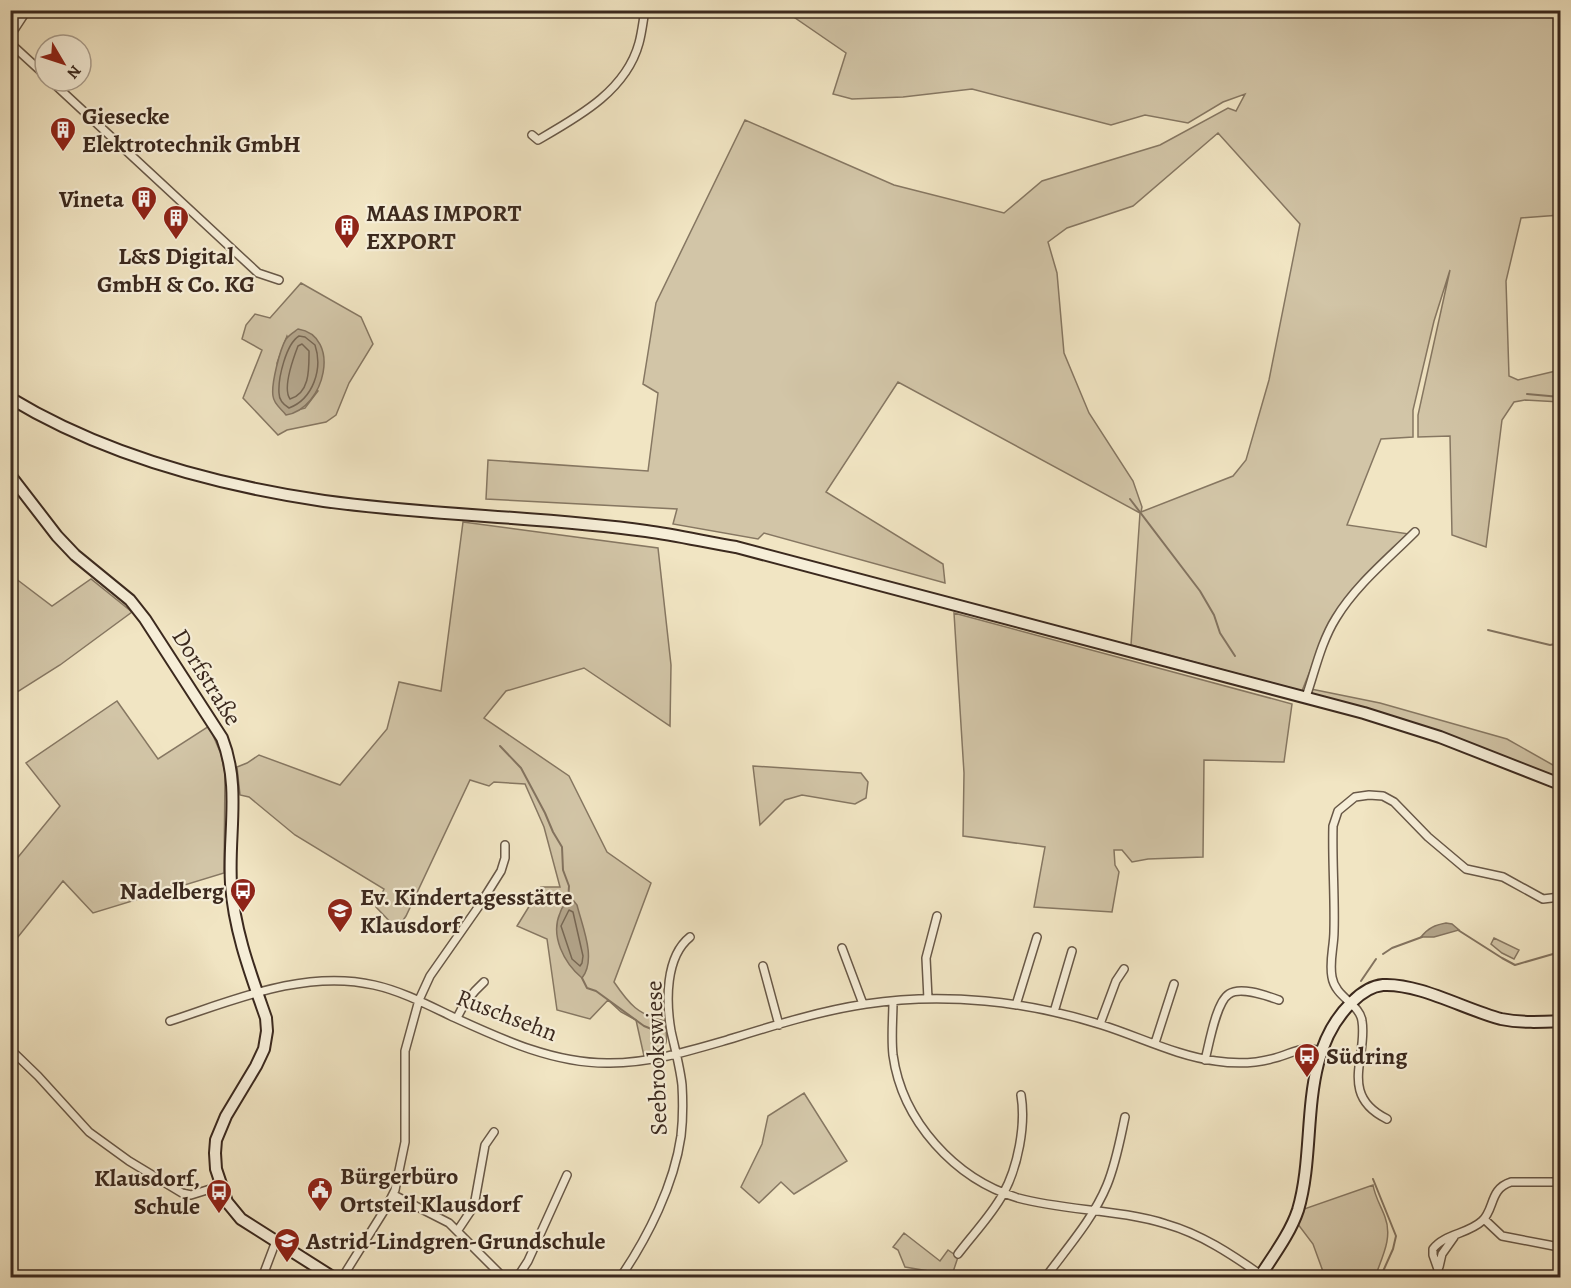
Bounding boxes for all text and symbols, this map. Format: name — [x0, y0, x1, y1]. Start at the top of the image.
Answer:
north arrow — [33, 33, 93, 93]
text: N — [61, 60, 86, 84]
place label: Giesecke Elektrotechnik GmbH — [82, 100, 301, 160]
building icon: Giesecke Elektrotechnik GmbH — [48, 115, 78, 153]
place label: Vineta — [58, 183, 124, 215]
building icon: Vineta — [129, 184, 159, 222]
place label: MAAS IMPORT EXPORT — [366, 197, 522, 257]
building icon: L&S Digital GmbH & Co. KG — [161, 203, 191, 241]
building icon: MAAS IMPORT EXPORT — [332, 212, 362, 250]
place label: L&S Digital GmbH & Co. KG — [97, 240, 255, 300]
street label: Dorfstraße — [165, 622, 249, 732]
place label: Nadelberg — [120, 875, 225, 907]
bus stop icon: Nadelberg — [228, 876, 258, 914]
place label: Ev. Kindertagesstätte Klausdorf — [360, 881, 573, 941]
school or university icon: Ev. Kindertagesstätte Klausdorf — [325, 896, 355, 934]
street label: Seebrookswiese — [637, 980, 675, 1136]
street label: Ruschsehn — [452, 981, 562, 1049]
place label: Südring — [1326, 1040, 1408, 1072]
bus stop icon: Südring — [1292, 1041, 1322, 1079]
place label: Bürgerbüro Ortsteil Klausdorf — [340, 1160, 524, 1220]
place label: Klausdorf, Schule — [94, 1162, 200, 1222]
public building icon: Bürgerbüro Ortsteil Klausdorf — [305, 1175, 335, 1213]
bus stop icon: Klausdorf, Schule — [204, 1177, 234, 1215]
place label: Astrid-Lindgren-Grundschule — [305, 1225, 606, 1257]
school or university icon: Astrid-Lindgren-Grundschule — [272, 1226, 302, 1264]

